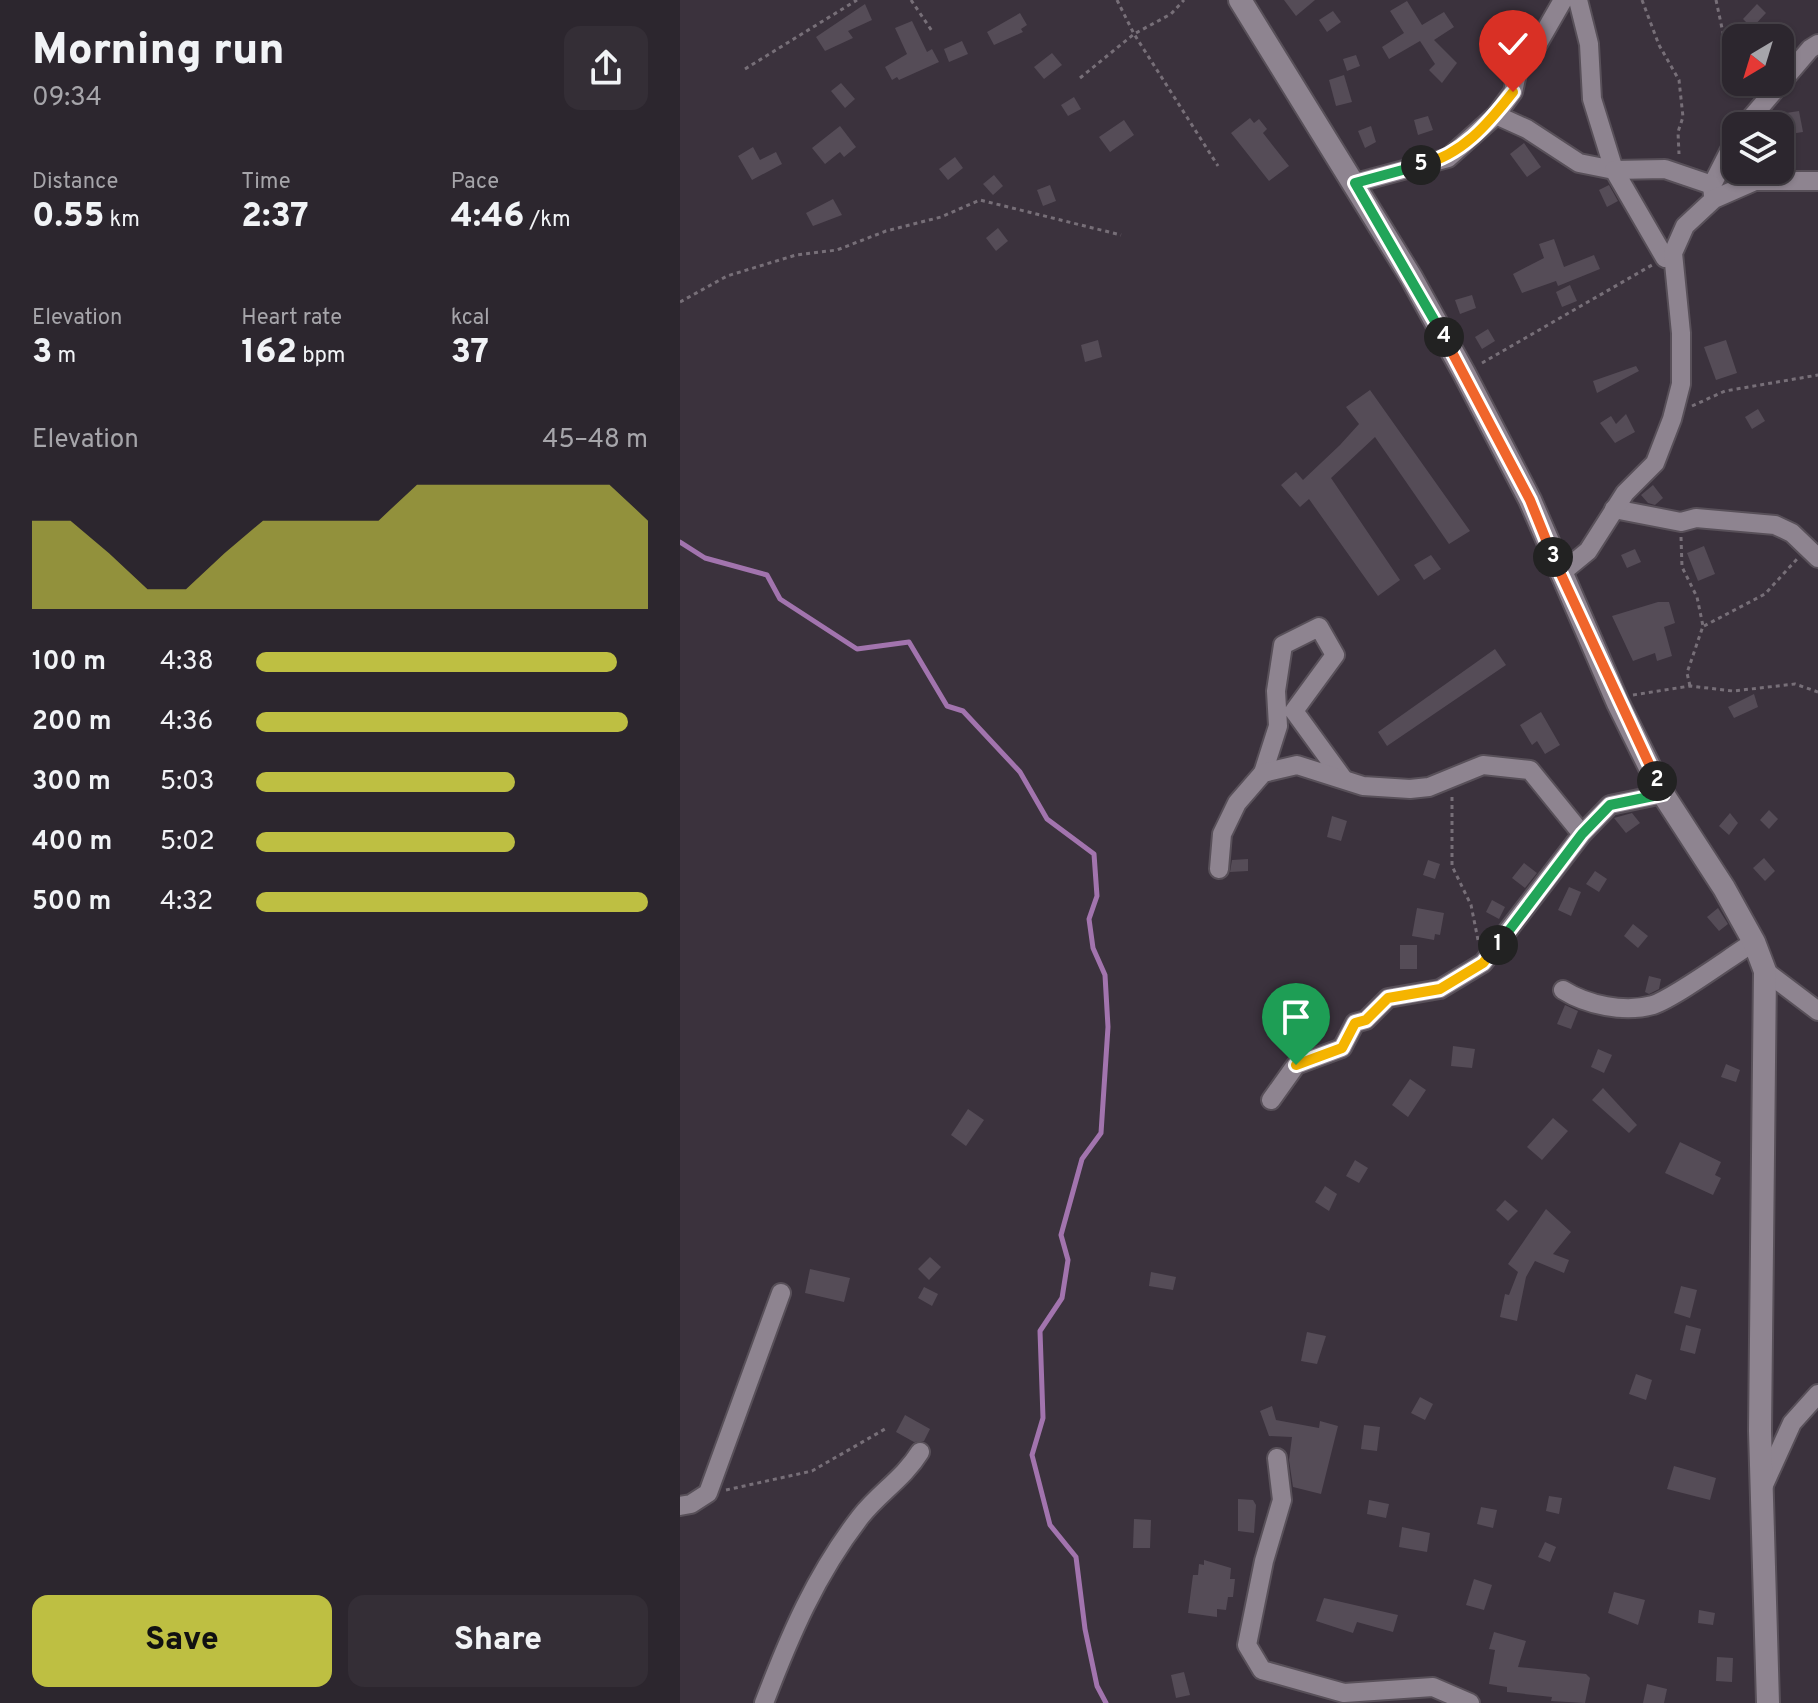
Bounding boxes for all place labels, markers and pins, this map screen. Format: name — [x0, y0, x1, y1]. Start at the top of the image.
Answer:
pin — [1479, 10, 1547, 92]
pin: 5 — [1401, 145, 1441, 185]
pin: 4 — [1424, 317, 1464, 357]
pin: 3 — [1533, 537, 1573, 577]
pin: 2 — [1637, 761, 1677, 801]
pin: 1 — [1478, 925, 1518, 965]
pin — [1262, 983, 1330, 1065]

